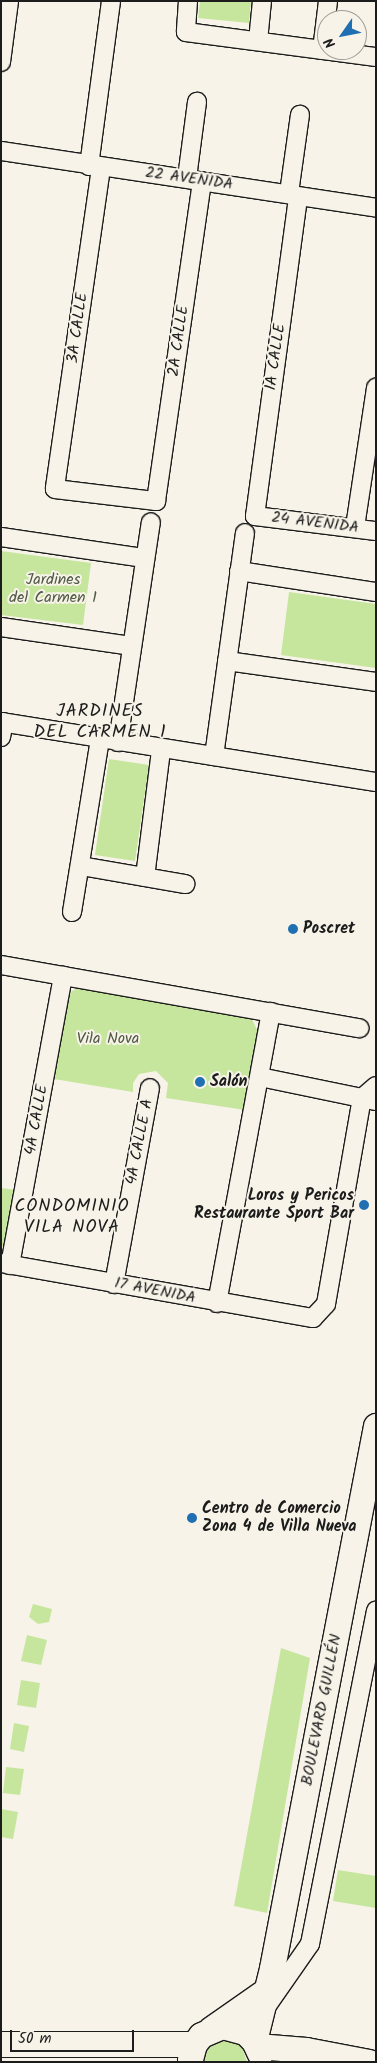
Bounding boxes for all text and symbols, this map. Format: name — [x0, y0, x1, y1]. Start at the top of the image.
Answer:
north arrow — [317, 10, 367, 60]
text: N — [319, 33, 342, 52]
street label: 22 AVENIDA — [144, 163, 234, 195]
street label: 3A CALLE — [64, 291, 92, 365]
street label: 2A CALLE — [165, 304, 193, 378]
street label: 1A CALLE — [262, 322, 290, 392]
street label: 24 AVENIDA — [270, 508, 360, 538]
park label: Jardines del Carmen 1 — [9, 570, 97, 608]
district label: JARDINES DEL CARMEN 1 — [32, 702, 168, 744]
place label: Poscret — [303, 919, 355, 939]
marker: Poscret — [287, 923, 299, 935]
park label: Vila Nova — [77, 1029, 139, 1049]
place label: Salón — [210, 1072, 247, 1092]
marker: Salón — [194, 1076, 206, 1088]
street label: 4A CALLE — [21, 1083, 53, 1157]
street label: 4A CALLE A — [122, 1097, 158, 1187]
place label: Loros y Pericos Restaurante Sport Bar — [194, 1186, 354, 1224]
district label: CONDOMINIO VILA NOVA — [13, 1197, 131, 1240]
marker: Loros y Pericos Restaurante Sport Bar — [358, 1199, 370, 1211]
street label: 17 AVENIDA — [113, 1274, 197, 1308]
place label: Centro de Comercio Zona 4 de Villa Nueva — [202, 1499, 356, 1537]
marker: Centro de Comercio Zona 4 de Villa Nueva — [186, 1512, 198, 1524]
street label: BOULEVARD GUILLÉN — [298, 1633, 346, 1787]
scale bar — [12, 2020, 136, 2052]
text: 50 m — [18, 2027, 52, 2051]

